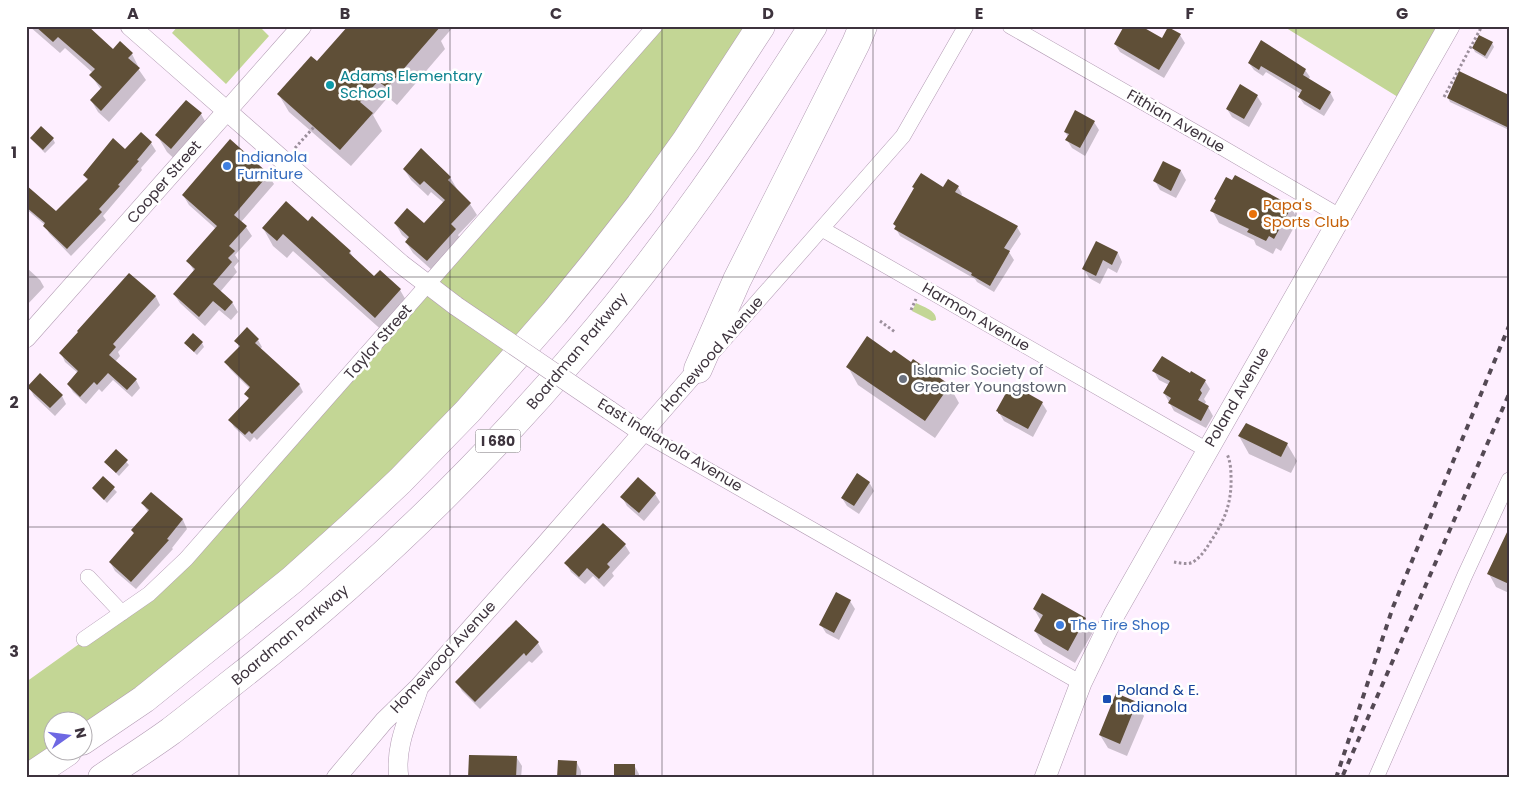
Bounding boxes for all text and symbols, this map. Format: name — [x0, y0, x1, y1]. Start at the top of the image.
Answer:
text: A — [127, 2, 139, 25]
text: B — [340, 2, 350, 25]
text: C — [550, 2, 562, 25]
text: D — [762, 2, 774, 25]
text: E — [975, 2, 983, 25]
text: F — [1186, 2, 1195, 25]
text: G — [1396, 2, 1408, 25]
place label: Adams Elementary School — [340, 65, 483, 103]
marker: Adams Elementary School — [324, 79, 336, 91]
street label: Fithian Avenue — [1123, 84, 1229, 157]
street label: Cooper Street — [122, 136, 206, 228]
text: 1 — [11, 141, 17, 164]
place label: Indianola Furniture — [237, 146, 307, 184]
marker: Indianola Furniture — [221, 160, 233, 172]
place label: Papa's Sports Club — [1263, 194, 1349, 232]
marker: Papa's Sports Club — [1247, 208, 1259, 220]
street label: Harmon Avenue — [919, 277, 1034, 356]
street label: Boardman Parkway — [521, 287, 632, 414]
street label: Homewood Avenue — [656, 291, 768, 416]
street label: Taylor Street — [339, 299, 416, 384]
street label: Poland Avenue — [1199, 343, 1274, 451]
place label: Islamic Society of Greater Youngstown — [913, 359, 1067, 397]
marker: Islamic Society of Greater Youngstown — [897, 373, 909, 385]
text: 2 — [9, 391, 19, 414]
street label: East Indianola Avenue — [594, 393, 747, 496]
road number: I 680 — [476, 430, 520, 452]
street label: Boardman Parkway — [227, 579, 353, 690]
street label: Homewood Avenue — [385, 596, 500, 717]
place label: The Tire Shop — [1070, 614, 1170, 635]
marker: The Tire Shop — [1054, 619, 1066, 631]
text: 3 — [9, 640, 19, 663]
place label: Poland & E. Indianola — [1117, 679, 1199, 717]
marker: Poland & E. Indianola — [1101, 693, 1113, 705]
north arrow — [42, 712, 92, 762]
text: N — [70, 725, 92, 740]

